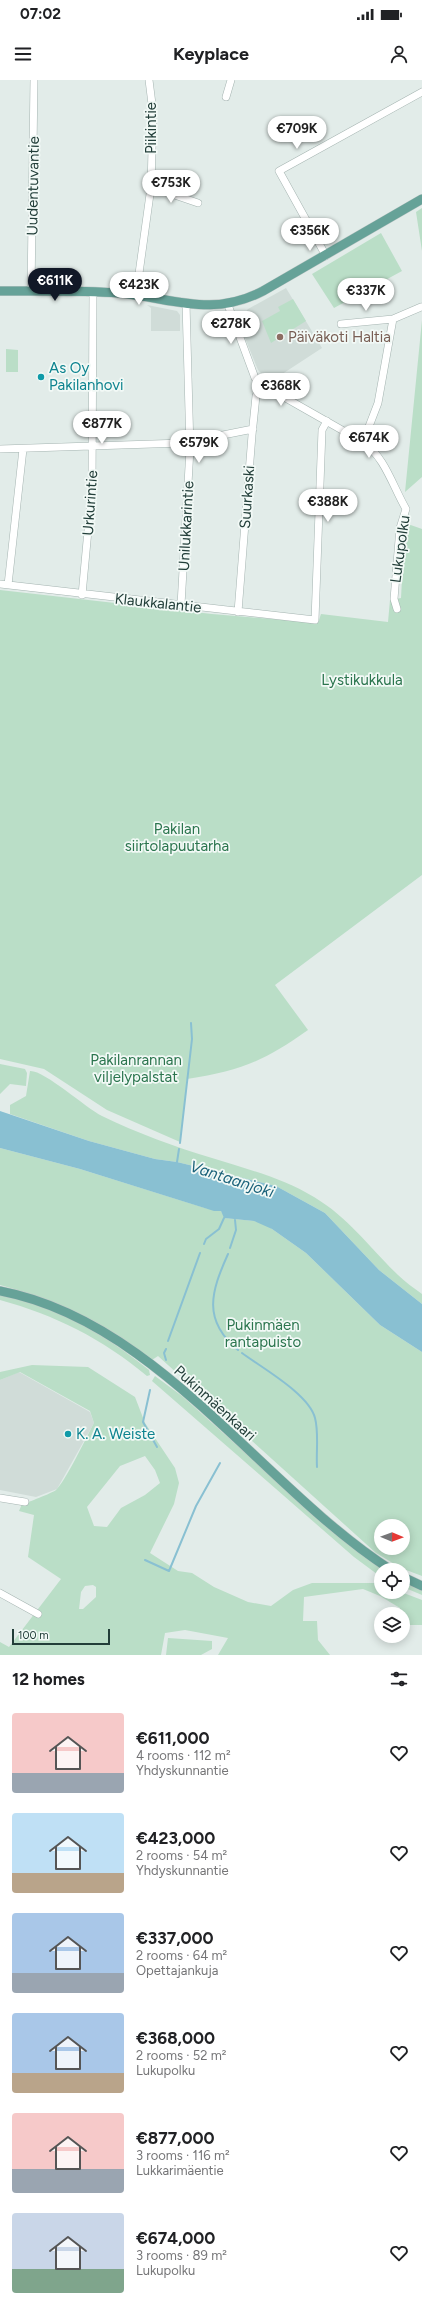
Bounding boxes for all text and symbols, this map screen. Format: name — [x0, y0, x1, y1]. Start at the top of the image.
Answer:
text: 07:02 — [20, 5, 61, 23]
icon: menu — [12, 43, 34, 65]
text: Keyplace — [173, 43, 249, 65]
icon: person — [388, 43, 410, 65]
street label: Piikintie — [142, 102, 160, 154]
pin: €709K — [269, 116, 325, 150]
text: €709K — [277, 121, 317, 136]
street label: Uudentuvantie — [23, 136, 43, 236]
pin: €753K — [143, 170, 199, 204]
text: €753K — [151, 175, 191, 190]
pin: €356K — [282, 218, 338, 252]
text: €356K — [290, 223, 330, 238]
pin: €611K — [27, 268, 83, 302]
pin: €423K — [111, 272, 167, 306]
text: €611K — [37, 273, 73, 288]
text: €423K — [119, 277, 159, 292]
pin: €337K — [338, 278, 394, 312]
text: €337K — [346, 283, 386, 298]
pin: €278K — [203, 311, 259, 345]
text: €278K — [211, 316, 251, 331]
place label: Päiväkoti Haltia — [288, 328, 391, 346]
marker: Päiväkoti Haltia — [275, 332, 285, 342]
place label: As Oy Pakilanhovi — [49, 359, 123, 394]
marker: As Oy Pakilanhovi — [36, 372, 46, 382]
pin: €368K — [253, 373, 309, 407]
text: €368K — [261, 378, 301, 393]
pin: €877K — [74, 411, 130, 445]
text: €877K — [82, 416, 122, 431]
pin: €674K — [341, 425, 397, 459]
pin: €579K — [171, 430, 227, 464]
text: €674K — [349, 430, 389, 445]
text: €579K — [179, 435, 219, 450]
street label: Suurkaski — [236, 465, 258, 529]
street label: Urkurintie — [79, 470, 101, 536]
street label: Unilukkarintie — [175, 480, 197, 572]
pin: €388K — [300, 489, 356, 523]
text: €388K — [308, 494, 348, 509]
street label: Lukupolku — [386, 514, 414, 584]
street label: Klaukkalantie — [114, 589, 202, 617]
park label: Lystikukkula — [321, 671, 403, 689]
park label: Pakilan siirtolapuutarha — [125, 820, 229, 855]
park label: Pakilanrannan viljelypalstat — [90, 1051, 182, 1086]
water label: Vantaanjoki — [187, 1156, 277, 1202]
park label: Pukinmäen rantapuisto — [225, 1316, 301, 1351]
street label: Pukinmäenkaari — [170, 1362, 260, 1444]
place label: K. A. Weiste — [76, 1425, 155, 1443]
marker: K. A. Weiste — [63, 1429, 73, 1439]
north arrow — [374, 1519, 410, 1555]
map controls — [374, 1519, 410, 1643]
button: locate — [374, 1563, 410, 1599]
button: layers — [374, 1607, 410, 1643]
scale bar — [12, 1627, 110, 1646]
text: 100 m — [18, 1629, 49, 1642]
icon: filters — [388, 1668, 410, 1690]
text: 12 homes — [12, 1669, 85, 1689]
text: €611,000 — [136, 1728, 209, 1748]
icon: home — [44, 1729, 92, 1777]
icon: heart — [388, 1742, 410, 1764]
text: 4 rooms · 112 m² — [136, 1748, 231, 1763]
text: Yhdyskunnantie — [136, 1763, 229, 1778]
text: €423,000 — [136, 1828, 215, 1848]
icon: home — [44, 1829, 92, 1877]
icon: heart — [388, 1842, 410, 1864]
text: 2 rooms · 54 m² — [136, 1848, 227, 1863]
text: Yhdyskunnantie — [136, 1863, 229, 1878]
text: €337,000 — [136, 1928, 214, 1948]
icon: home — [44, 1929, 92, 1977]
icon: heart — [388, 1942, 410, 1964]
text: 2 rooms · 64 m² — [136, 1948, 227, 1963]
text: Opettajankuja — [136, 1963, 218, 1978]
text: €368,000 — [136, 2028, 215, 2048]
icon: home — [44, 2029, 92, 2077]
icon: heart — [388, 2042, 410, 2064]
text: 2 rooms · 52 m² — [136, 2048, 227, 2063]
text: Lukupolku — [136, 2063, 195, 2078]
text: €877,000 — [136, 2128, 215, 2148]
icon: home — [44, 2129, 92, 2177]
icon: heart — [388, 2142, 410, 2164]
text: 3 rooms · 116 m² — [136, 2148, 230, 2163]
text: Lukkarimäentie — [136, 2163, 224, 2178]
text: €674,000 — [136, 2228, 215, 2248]
icon: home — [44, 2229, 92, 2277]
icon: heart — [388, 2242, 410, 2264]
text: 3 rooms · 89 m² — [136, 2248, 227, 2263]
text: Lukupolku — [136, 2263, 195, 2278]

